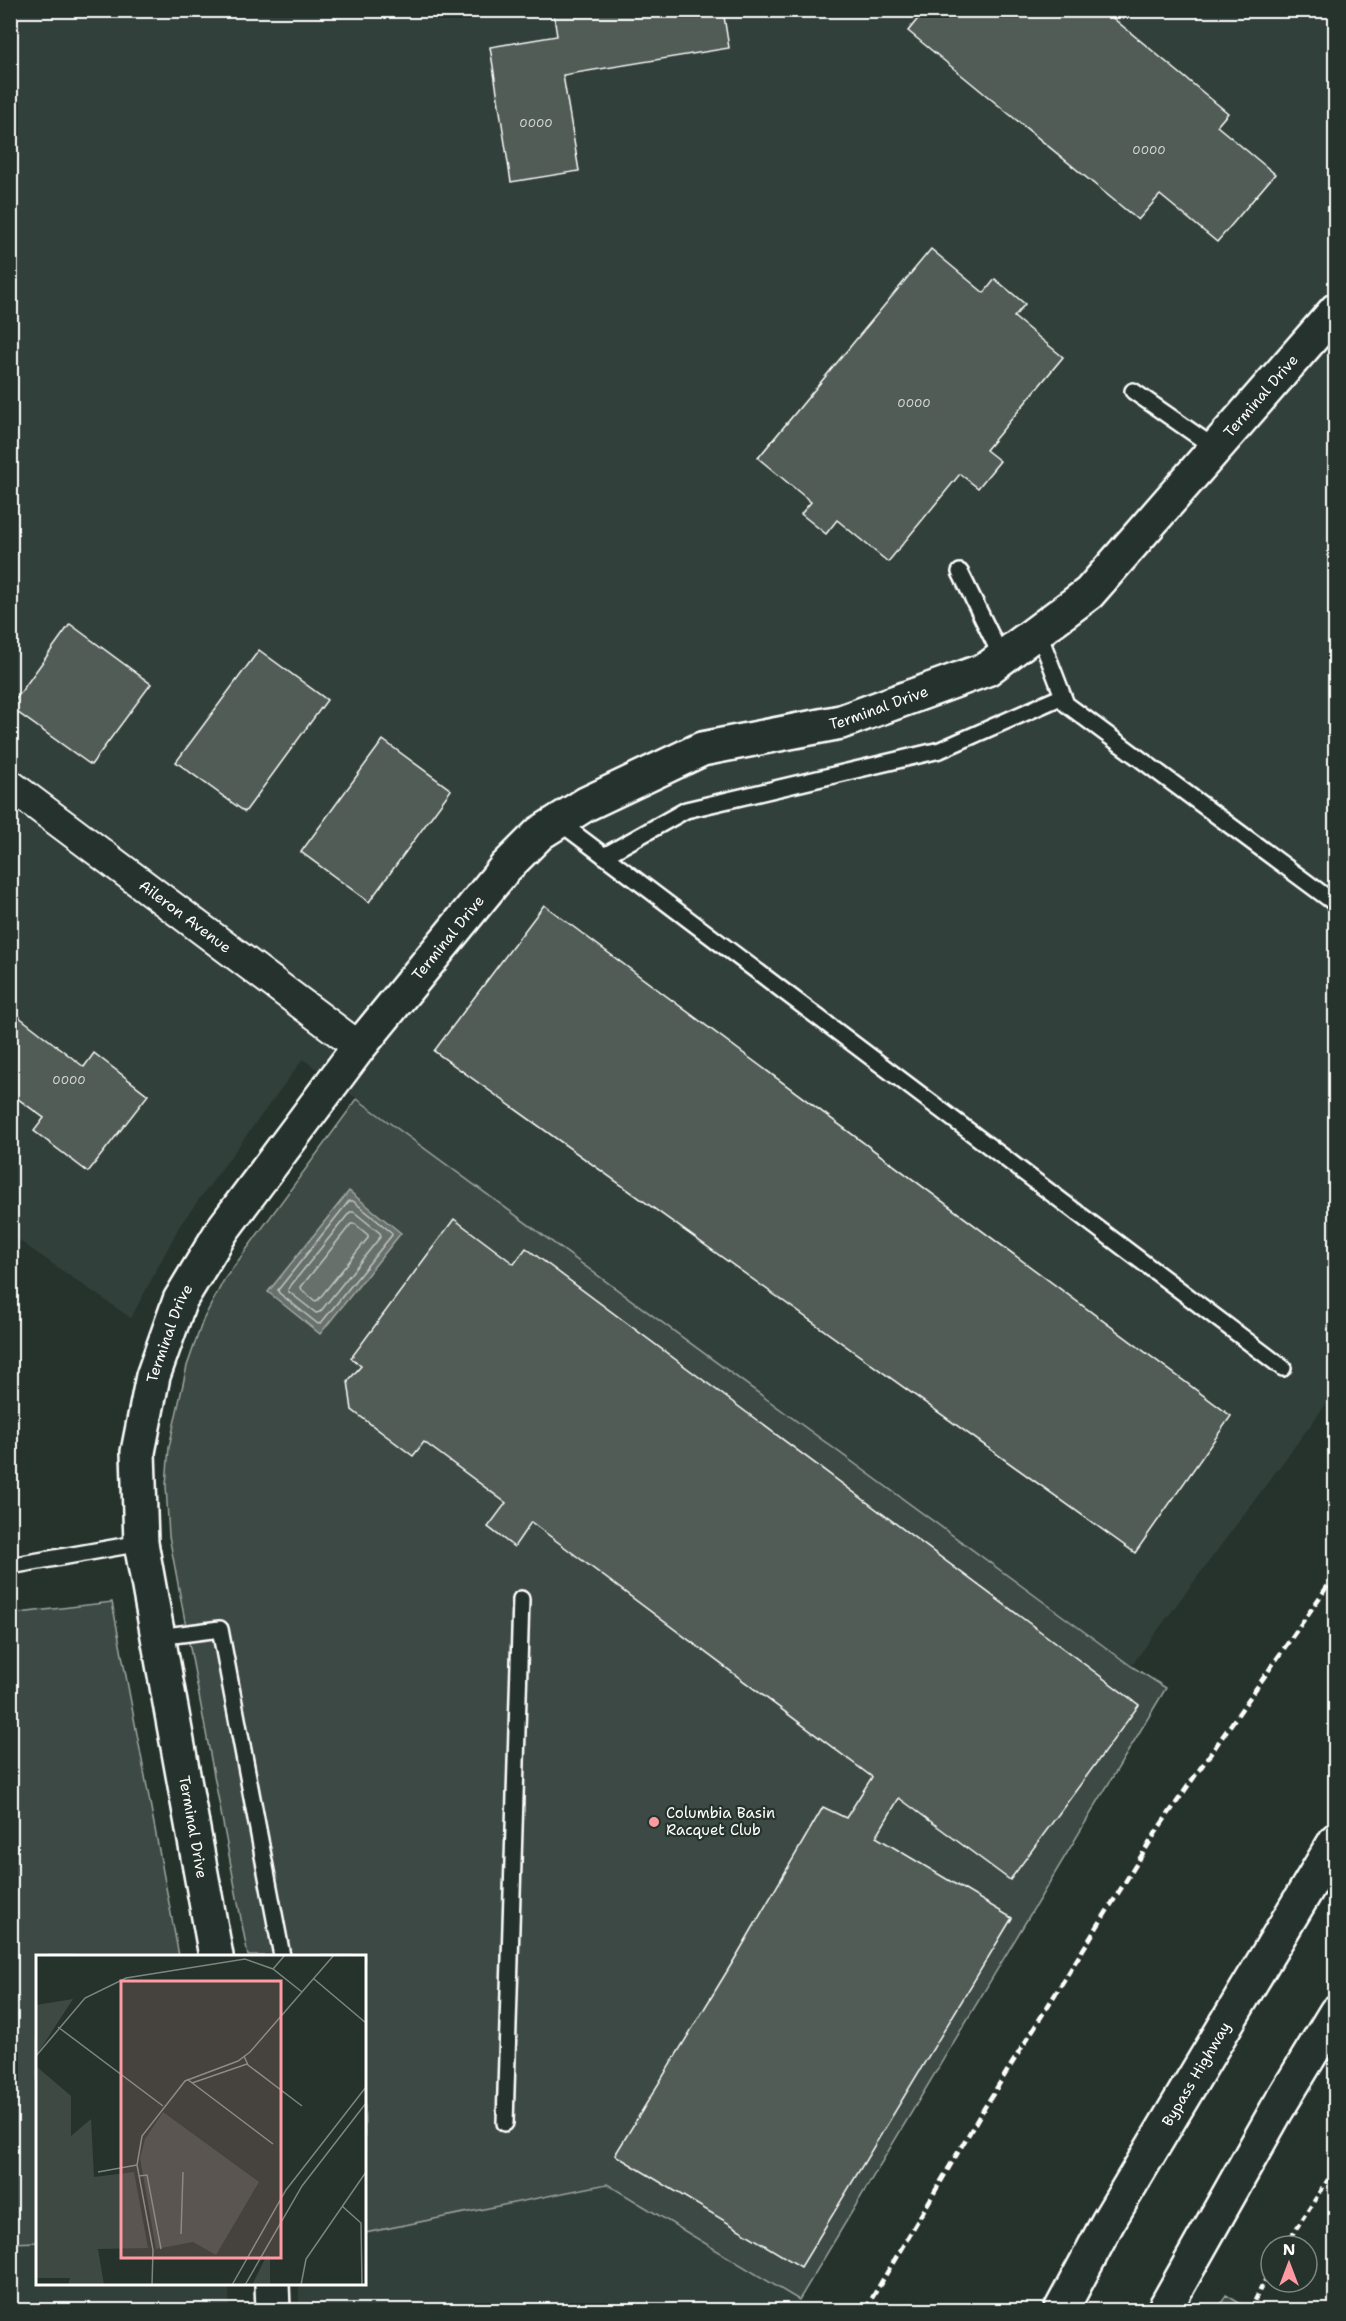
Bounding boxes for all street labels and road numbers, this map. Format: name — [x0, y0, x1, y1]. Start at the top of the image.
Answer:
street label: Terminal Drive — [1219, 350, 1303, 442]
street label: Terminal Drive — [827, 681, 931, 734]
street label: Aileron Avenue — [135, 875, 235, 958]
street label: Terminal Drive — [407, 891, 489, 985]
street label: Terminal Drive — [142, 1280, 197, 1384]
street label: Terminal Drive — [174, 1774, 212, 1880]
street label: Bypass Highway — [1157, 2018, 1235, 2130]

